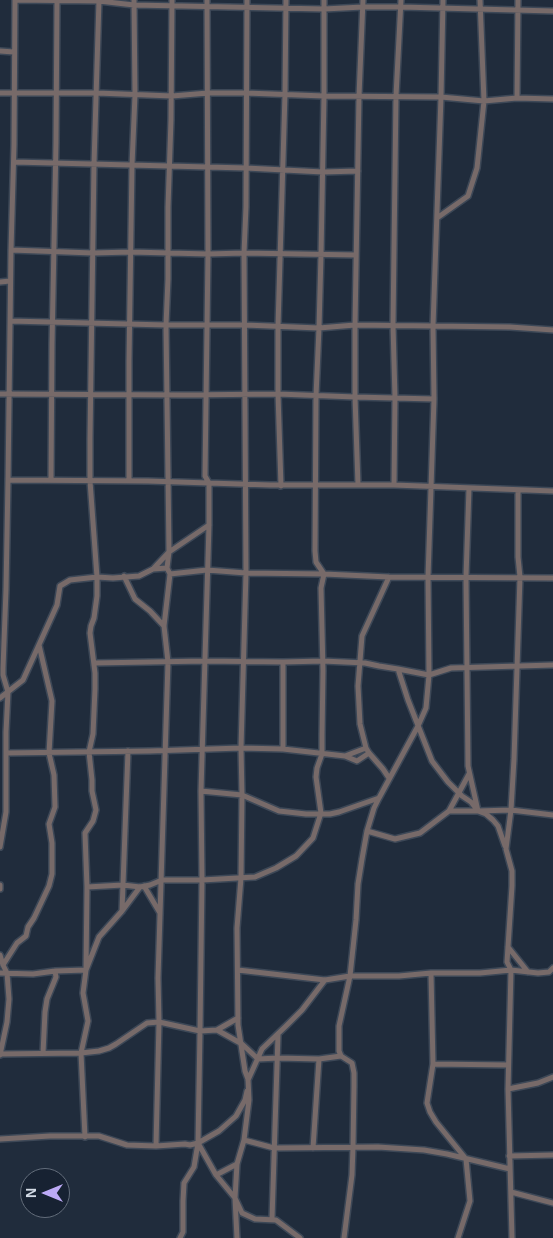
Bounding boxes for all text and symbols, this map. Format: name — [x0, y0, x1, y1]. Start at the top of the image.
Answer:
north arrow — [20, 1168, 70, 1218]
text: N — [23, 1188, 39, 1198]

